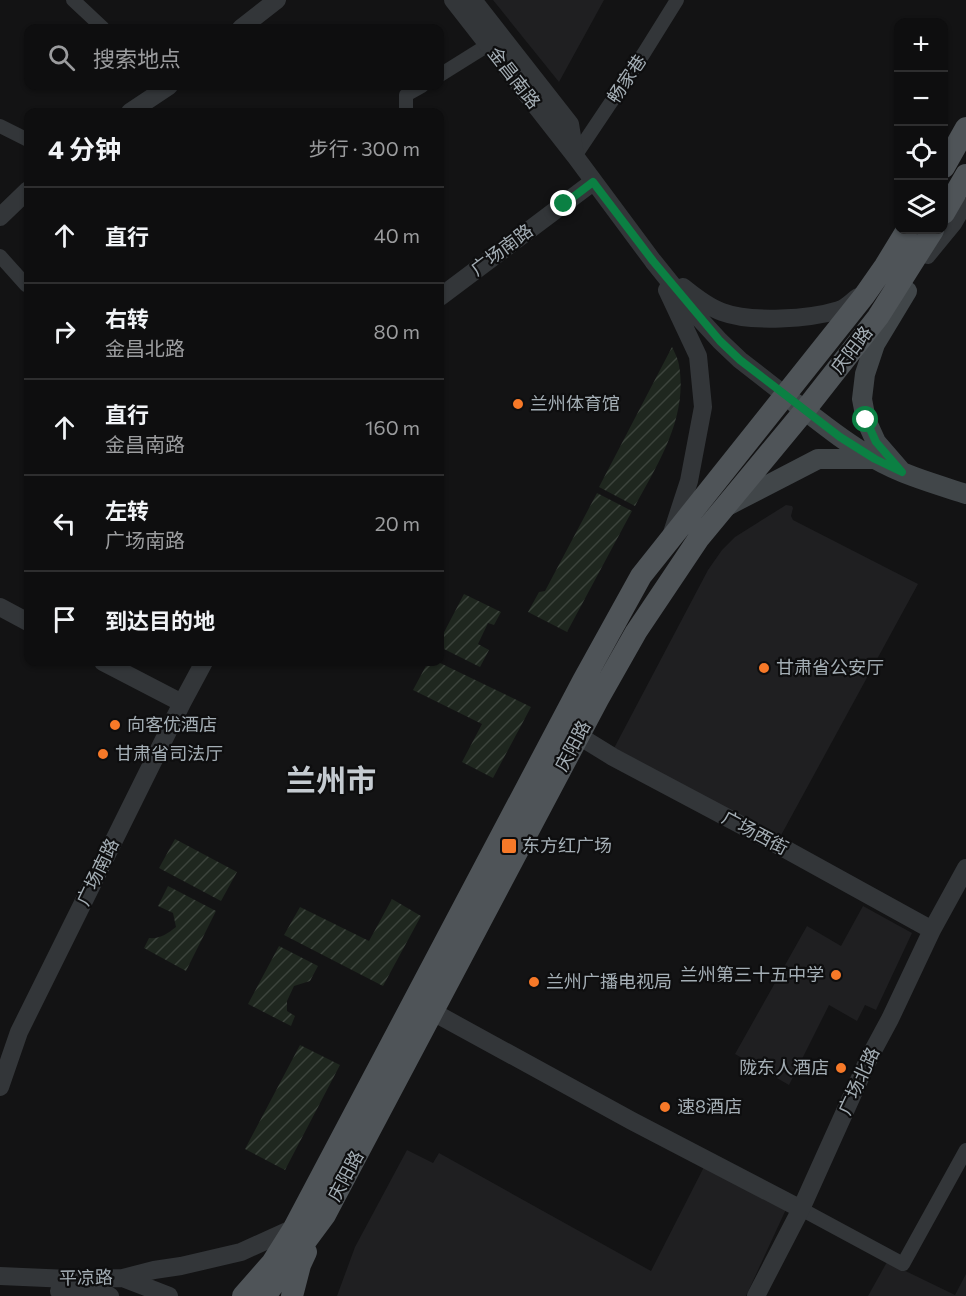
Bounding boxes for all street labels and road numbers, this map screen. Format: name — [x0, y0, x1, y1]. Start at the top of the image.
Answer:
street label: 金昌南路 — [484, 42, 546, 113]
street label: 畅家巷 — [602, 50, 650, 107]
street label: 广场南路 — [466, 219, 537, 280]
street label: 庆阳路 — [826, 321, 877, 377]
street label: 庆阳路 — [550, 717, 595, 775]
street label: 广场西街 — [719, 806, 792, 859]
street label: 广场南路 — [71, 834, 123, 909]
street label: 广场北路 — [833, 1043, 883, 1118]
street label: 庆阳路 — [323, 1147, 368, 1205]
street label: 平凉路 — [59, 1266, 113, 1288]

